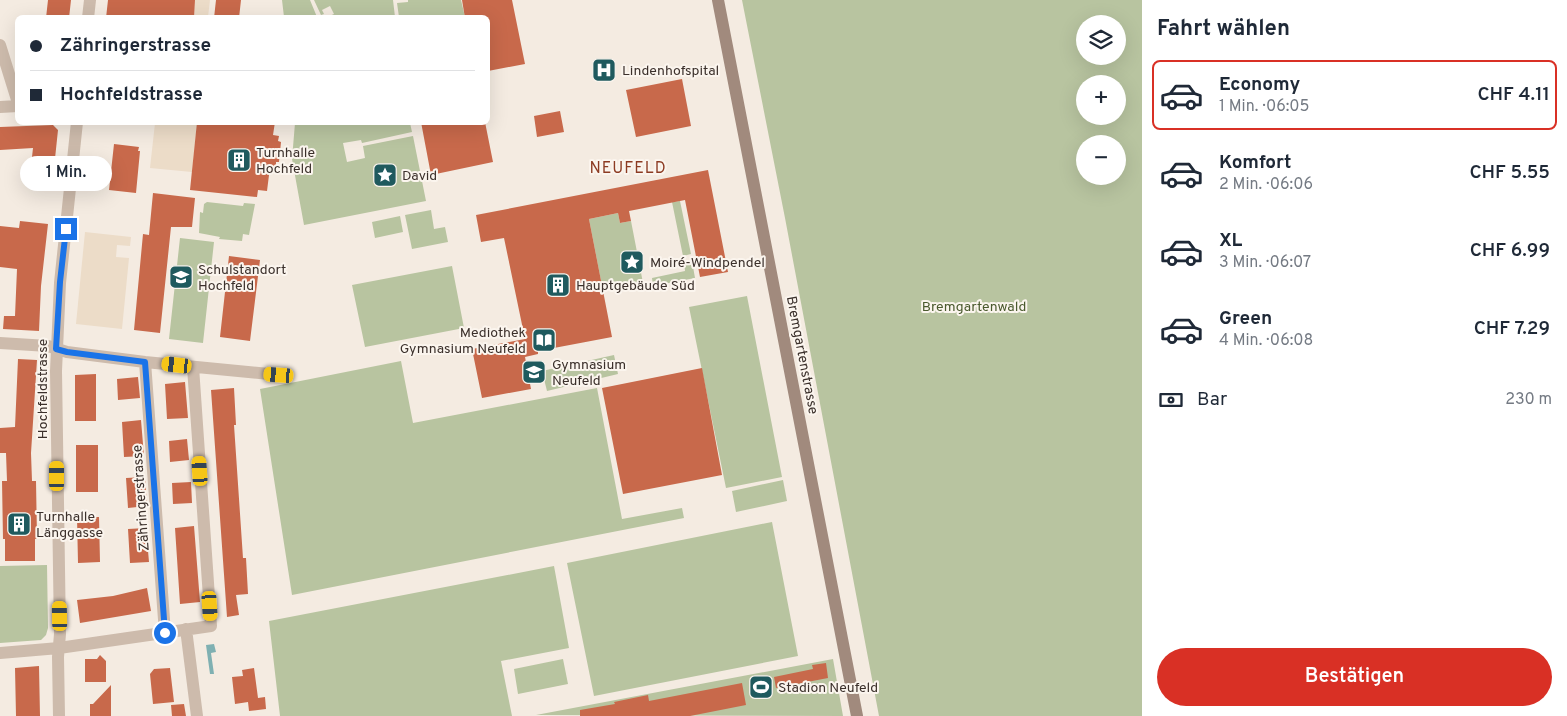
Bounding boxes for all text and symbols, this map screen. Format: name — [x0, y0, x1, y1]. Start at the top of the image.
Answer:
map controls — [1076, 15, 1126, 185]
button: layers — [1076, 15, 1126, 65]
text: Fahrt wählen — [1157, 16, 1290, 43]
text: Zähringerstrasse — [60, 34, 211, 58]
hospital icon: Lindenhofspital — [591, 57, 617, 83]
place label: Lindenhofspital — [622, 63, 719, 80]
icon: car — [1159, 73, 1204, 118]
text: Economy — [1219, 73, 1300, 97]
button: + — [1076, 75, 1126, 125]
text: Hochfeldstrasse — [60, 83, 203, 107]
text: CHF 4.11 — [1478, 83, 1550, 107]
text: 1 Min. · 06:05 — [1219, 97, 1310, 117]
button: − — [1076, 135, 1126, 185]
place label: Turnhalle Hochfeld — [256, 145, 315, 178]
building icon: Turnhalle Hochfeld — [226, 147, 252, 173]
icon: car — [1159, 151, 1204, 196]
text: Komfort — [1219, 151, 1291, 175]
callout: 1 Min. — [20, 156, 112, 192]
district label: NEUFELD — [589, 159, 667, 179]
text: CHF 5.55 — [1469, 161, 1550, 185]
place icon: David — [372, 162, 398, 188]
text: 1 Min. — [46, 163, 86, 183]
place label: David — [402, 168, 437, 185]
text: 2 Min. · 06:06 — [1219, 175, 1313, 195]
route end — [55, 218, 77, 240]
icon: car — [1159, 229, 1204, 274]
text: XL — [1219, 229, 1242, 253]
text: CHF 6.99 — [1470, 239, 1550, 263]
place icon: Moiré-Windpendel — [619, 249, 645, 275]
text: 3 Min. · 06:07 — [1219, 253, 1311, 273]
place label: Moiré-Windpendel — [650, 255, 765, 272]
place label: Schulstandort Hochfeld — [198, 262, 286, 295]
school or university icon: Schulstandort Hochfeld — [168, 264, 194, 290]
building icon: Hauptgebäude Süd — [545, 272, 571, 298]
place label: Hauptgebäude Süd — [576, 278, 695, 295]
street label: Bremgartenstrasse — [782, 295, 821, 416]
park label: Bremgartenwald — [922, 299, 1026, 316]
icon: car — [1159, 307, 1204, 352]
text: Green — [1219, 307, 1272, 331]
text: CHF 7.29 — [1474, 317, 1550, 341]
place label: Mediothek Gymnasium Neufeld — [400, 325, 526, 358]
library icon: Mediothek Gymnasium Neufeld — [531, 327, 557, 353]
text: 4 Min. · 06:08 — [1219, 331, 1313, 351]
street label: Hochfeldstrasse — [35, 339, 52, 439]
car — [161, 356, 192, 374]
place label: Gymnasium Neufeld — [552, 357, 626, 390]
school or university icon: Gymnasium Neufeld — [521, 359, 547, 385]
car — [263, 366, 294, 384]
icon: cash — [1157, 386, 1185, 414]
text: Bar — [1197, 388, 1227, 412]
text: 230 m — [1505, 390, 1552, 410]
street label: Zähringerstrasse — [129, 444, 154, 552]
car — [191, 456, 208, 486]
car — [49, 461, 64, 491]
place label: Turnhalle Länggasse — [36, 509, 103, 542]
building icon: Turnhalle Länggasse — [6, 511, 32, 537]
car — [201, 591, 218, 621]
car — [52, 601, 67, 631]
route start — [154, 622, 176, 644]
button: Bestätigen — [1157, 648, 1552, 706]
sports icon: Stadion Neufeld — [748, 674, 774, 700]
place label: Stadion Neufeld — [778, 680, 878, 697]

